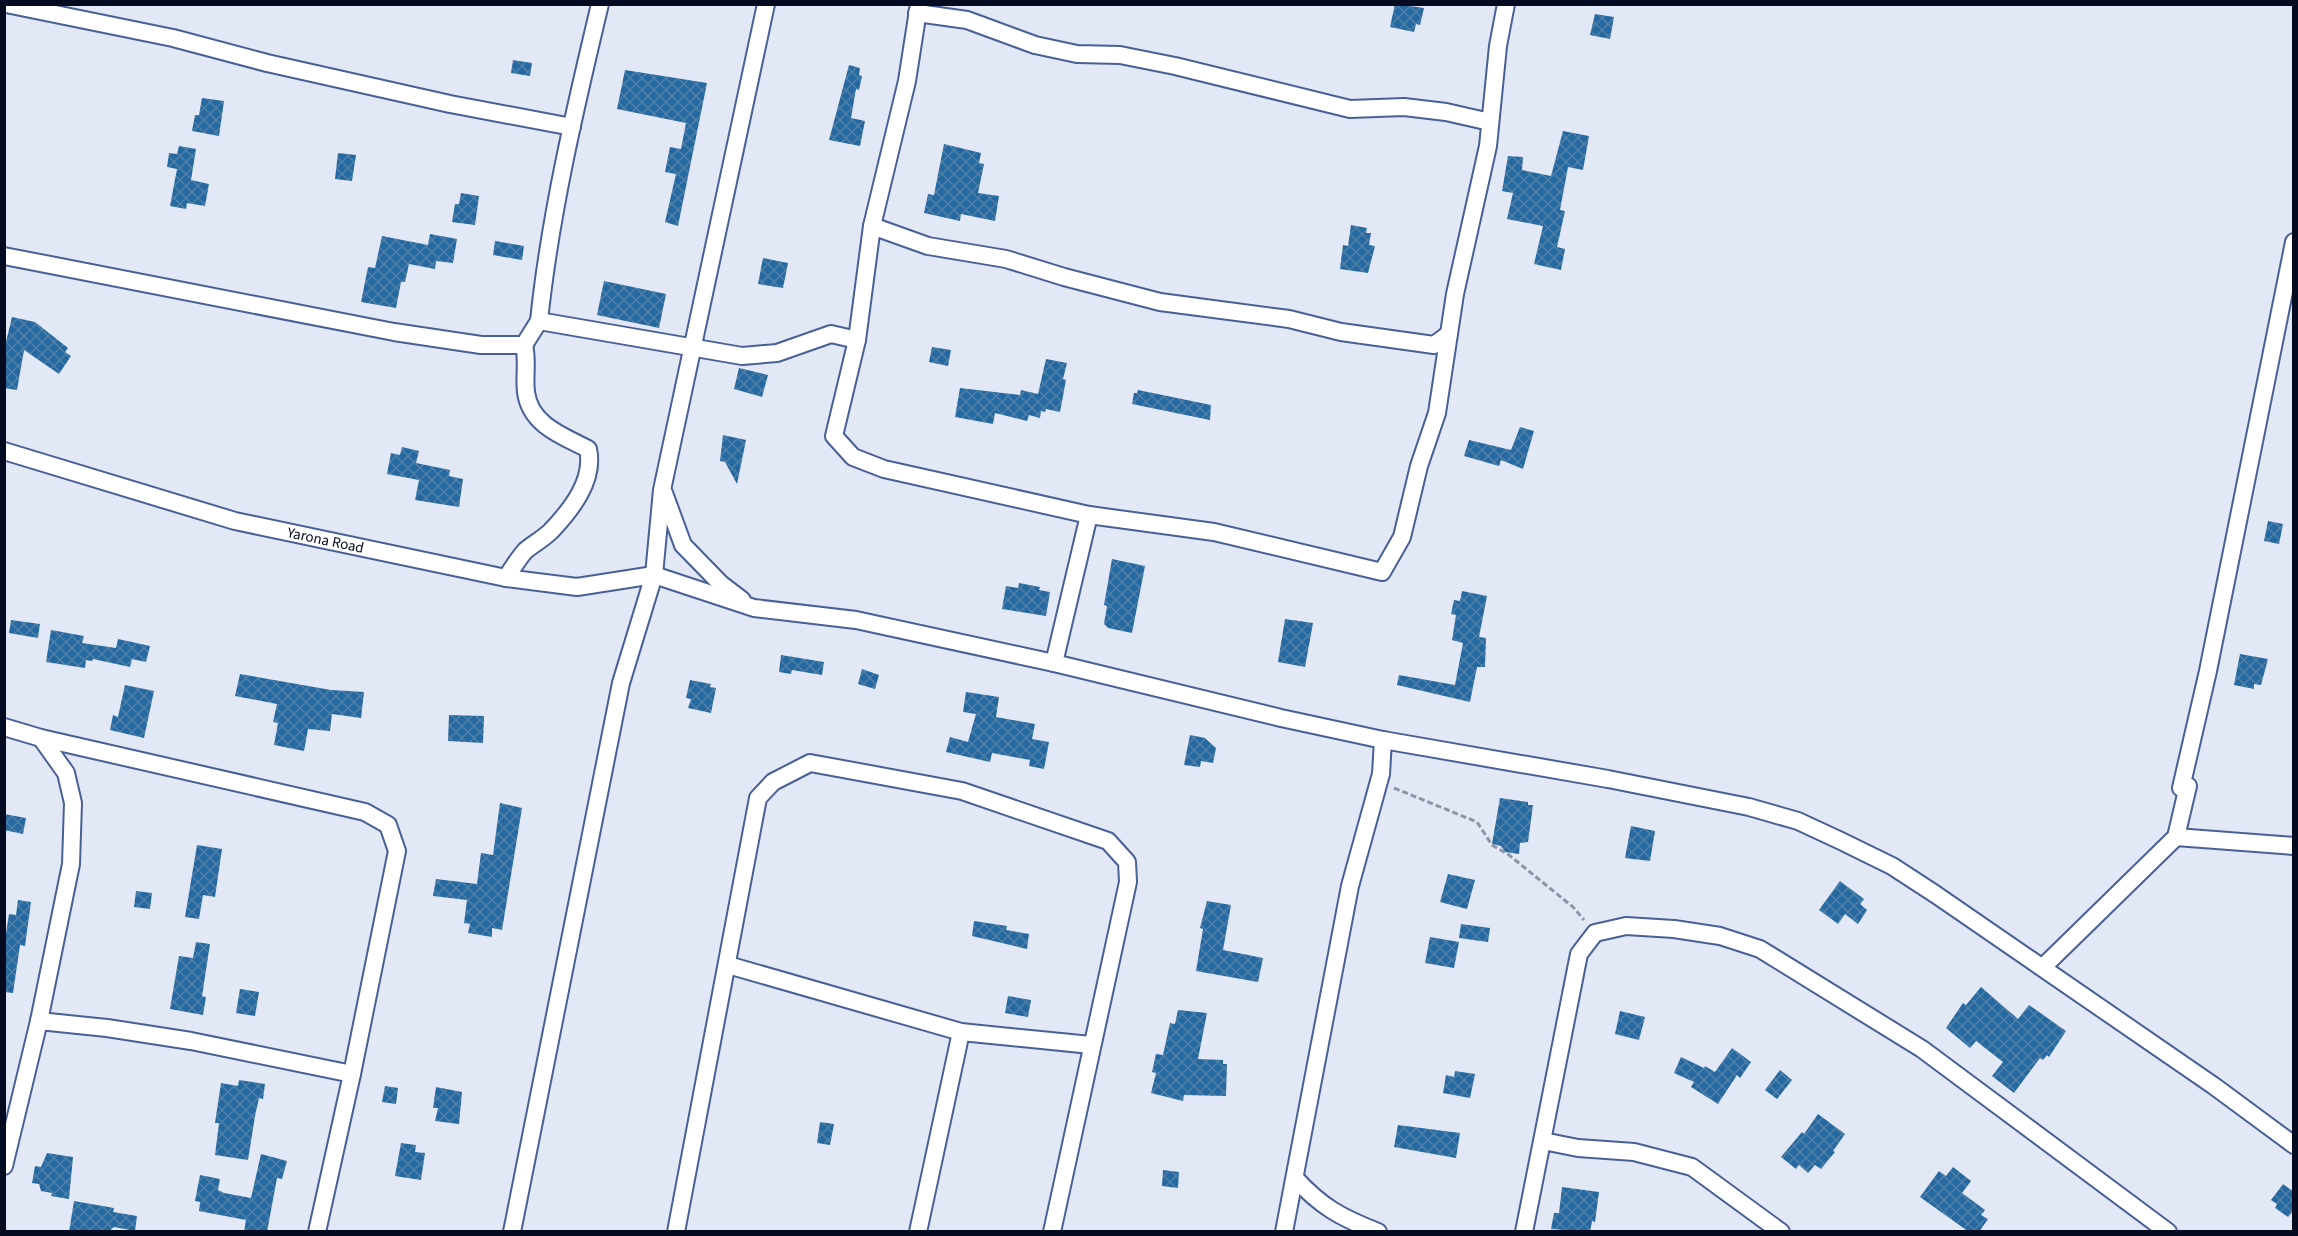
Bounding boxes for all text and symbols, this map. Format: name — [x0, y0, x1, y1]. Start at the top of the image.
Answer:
street label: Yarona Road — [284, 522, 366, 558]

